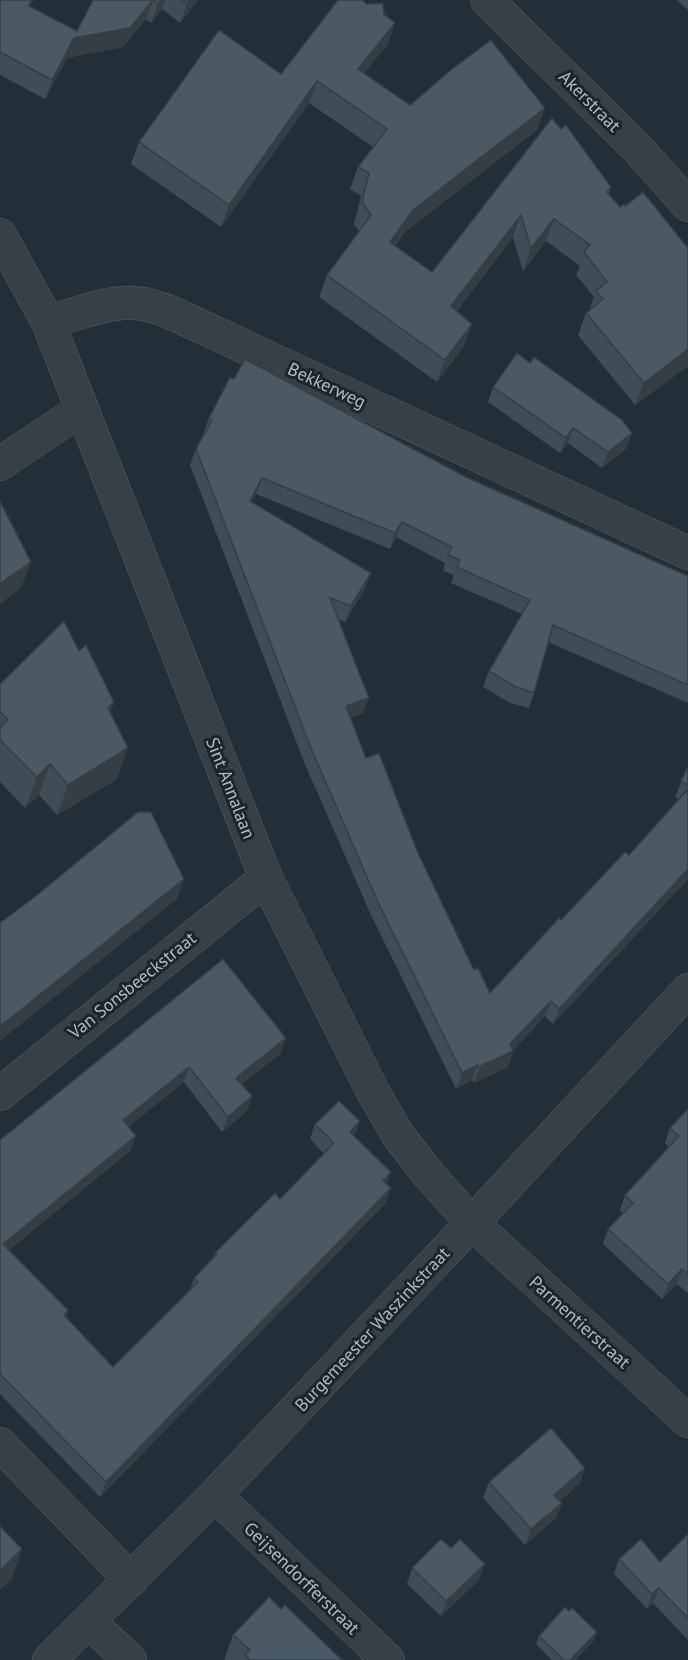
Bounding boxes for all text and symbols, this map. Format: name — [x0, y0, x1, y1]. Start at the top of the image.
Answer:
street label: Akerstraat — [554, 65, 626, 137]
street label: Bekkerweg — [284, 357, 370, 413]
street label: Sint Annalaan — [201, 734, 261, 842]
street label: Van Sonsbeeckstraat — [63, 926, 200, 1044]
street label: Burgemeester Waszinkstraat — [290, 1242, 454, 1416]
street label: Parmentierstraat — [525, 1271, 635, 1373]
street label: Geijsendorfferstraat — [239, 1517, 365, 1639]

